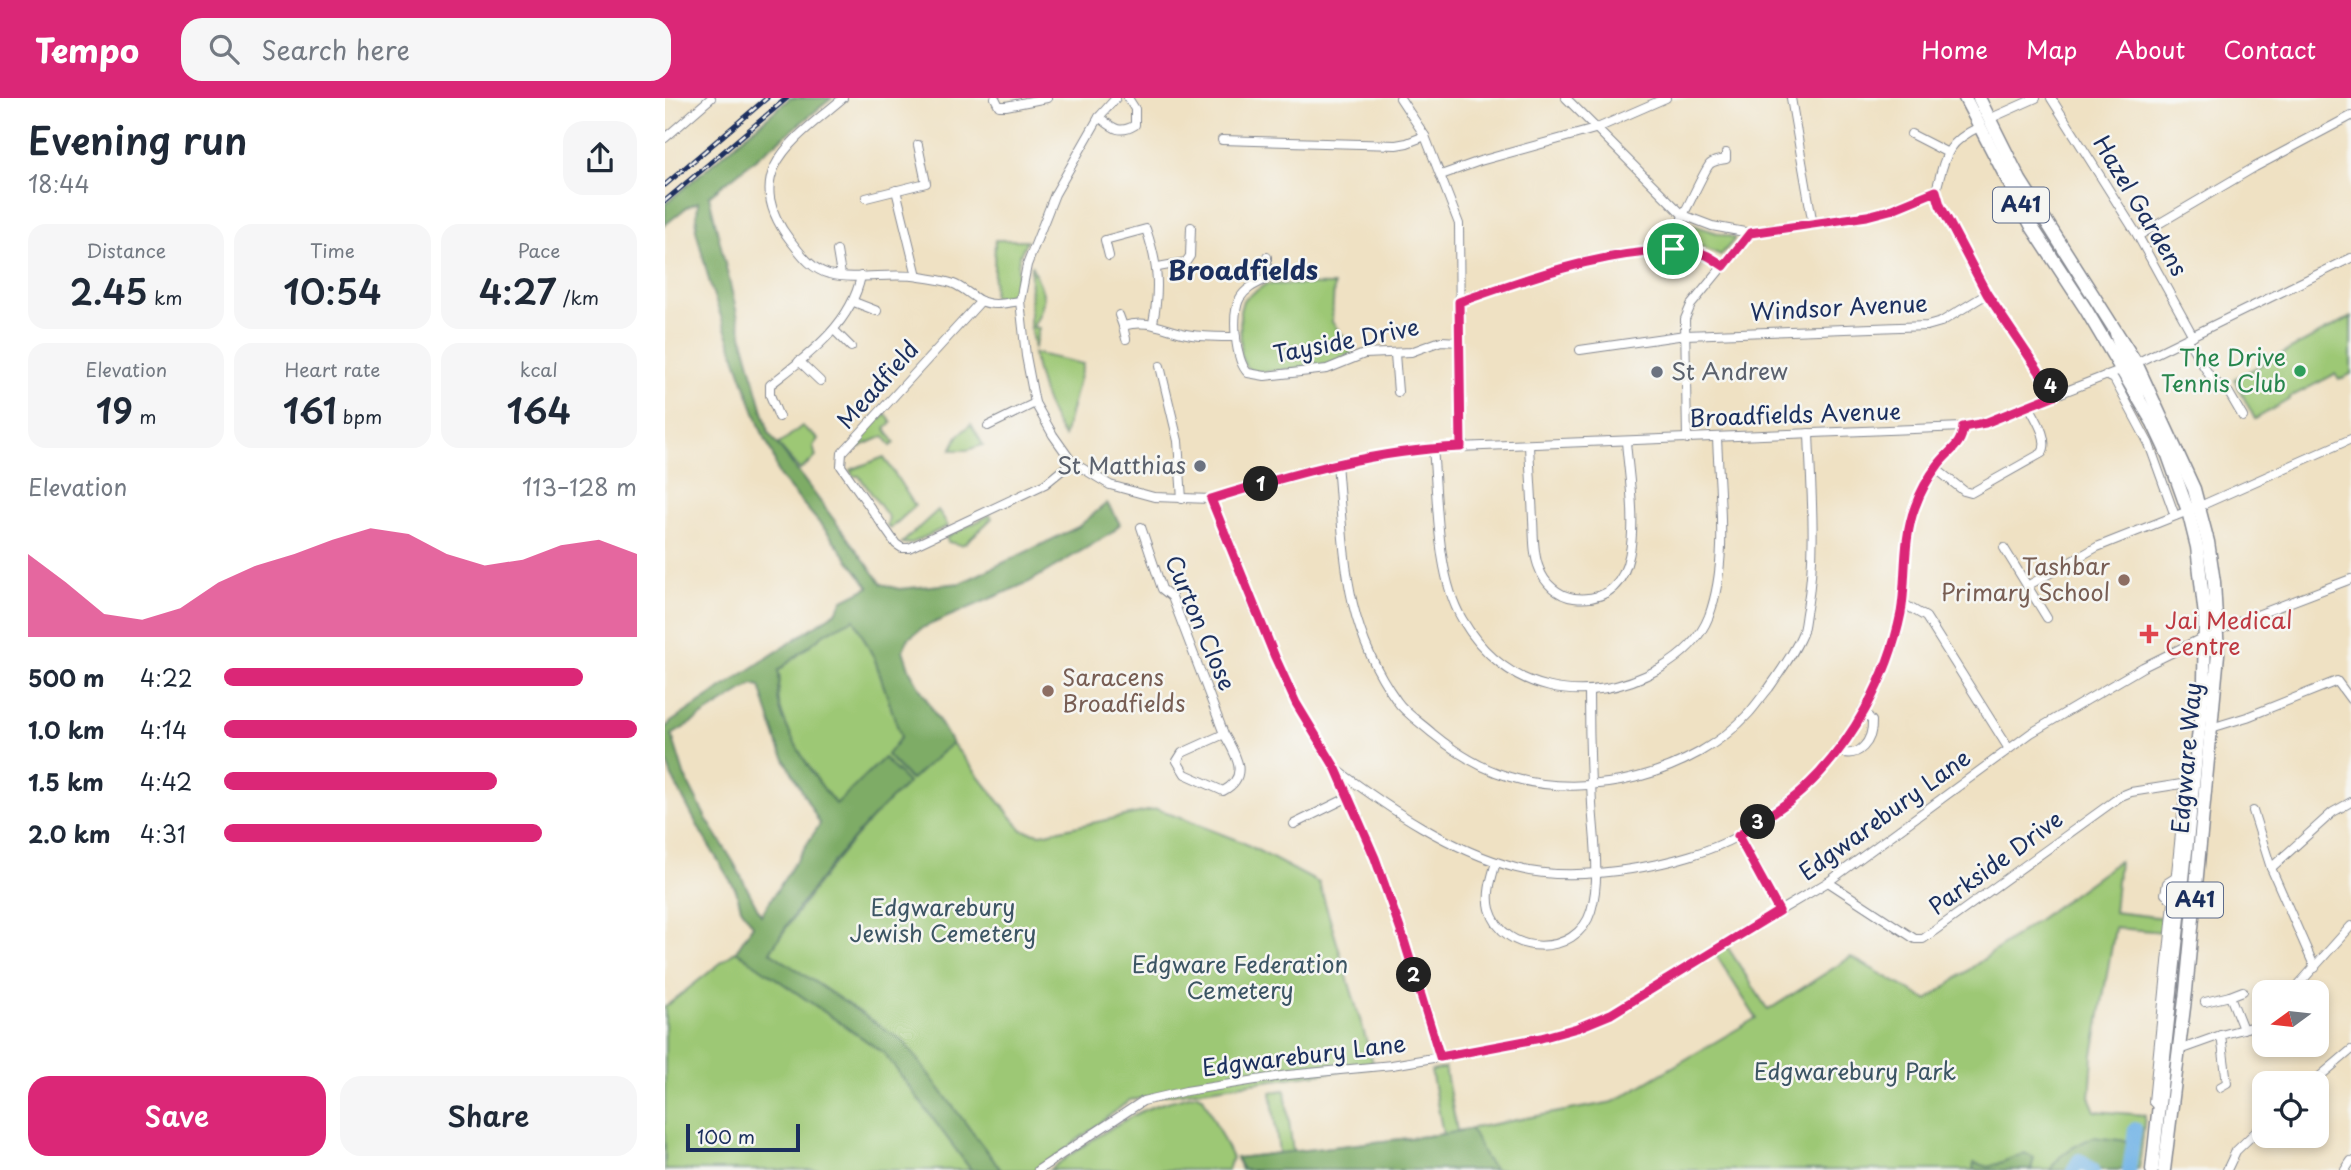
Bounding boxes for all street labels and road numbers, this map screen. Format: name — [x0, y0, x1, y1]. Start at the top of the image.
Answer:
street label: Hazel Gardens — [2085, 128, 2197, 282]
road number: A41 — [1993, 188, 2049, 222]
street label: Windsor Avenue — [1749, 284, 1929, 329]
street label: Tayside Drive — [1270, 308, 1422, 371]
street label: Meadfield — [828, 332, 926, 436]
street label: Broadfields Avenue — [1689, 392, 1901, 435]
street label: Curton Close — [1157, 549, 1246, 696]
street label: Edgware Way — [2161, 681, 2210, 835]
street label: Edgwarebury Lane — [1791, 739, 1977, 888]
street label: Parkside Drive — [1921, 801, 2070, 923]
road number: A41 — [2167, 882, 2223, 918]
street label: Edgwarebury Lane — [1200, 1025, 1408, 1084]

